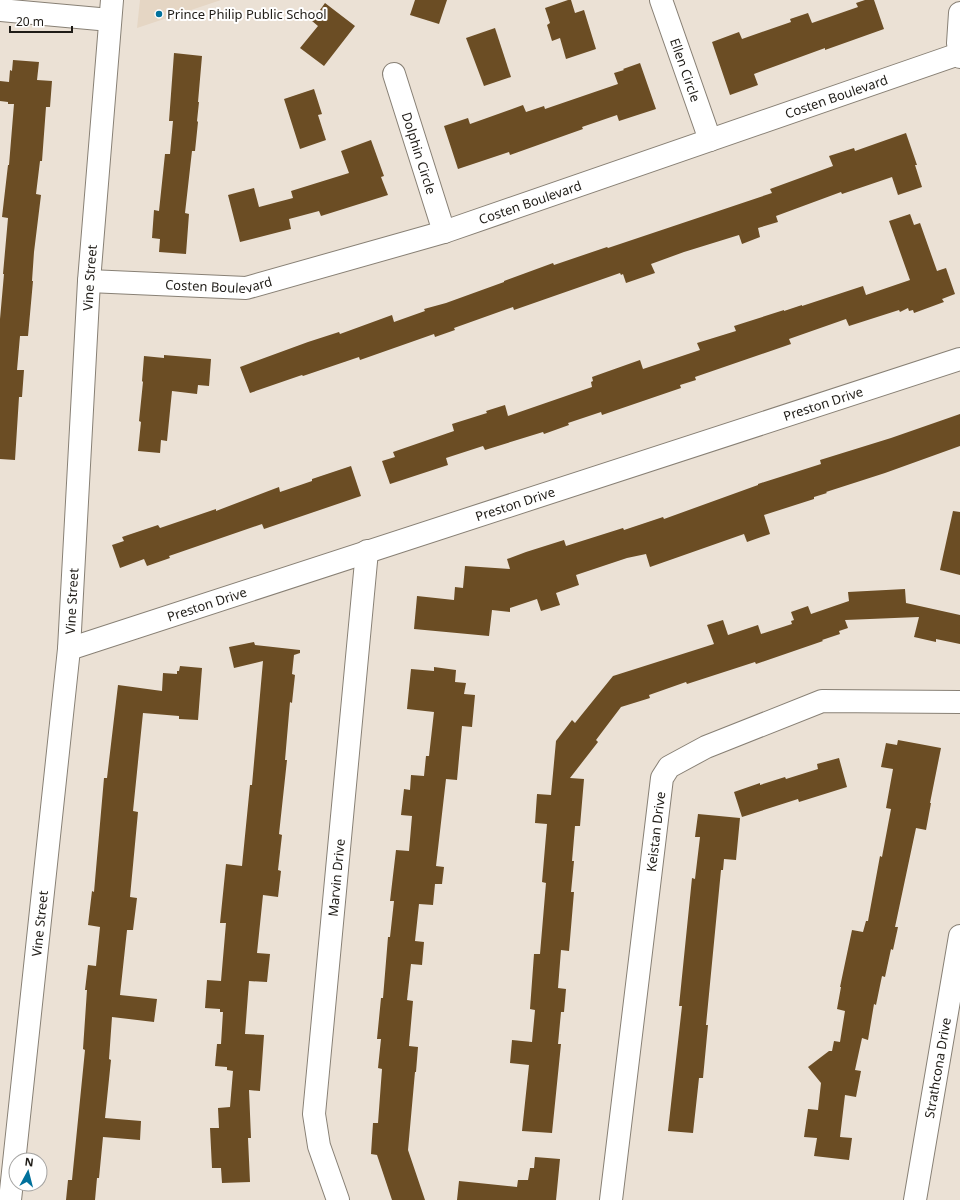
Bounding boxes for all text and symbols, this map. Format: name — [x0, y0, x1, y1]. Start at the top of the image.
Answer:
place label: Prince Philip Public School — [167, 5, 327, 23]
scale bar — [10, 8, 72, 34]
marker: Prince Philip Public School — [154, 9, 164, 19]
text: 20 m — [16, 13, 44, 30]
street label: Ellen Circle — [666, 36, 705, 104]
street label: Costen Boulevard — [782, 70, 890, 122]
street label: Dolphin Circle — [398, 110, 440, 196]
street label: Costen Boulevard — [476, 176, 584, 228]
street label: Vine Street — [78, 244, 101, 311]
street label: Costen Boulevard — [165, 272, 274, 297]
street label: Preston Drive — [781, 382, 865, 425]
street label: Preston Drive — [473, 482, 557, 525]
street label: Vine Street — [61, 567, 82, 635]
street label: Preston Drive — [165, 583, 249, 625]
street label: Keistan Drive — [642, 791, 669, 873]
street label: Marvin Drive — [324, 838, 349, 917]
street label: Vine Street — [27, 889, 52, 957]
street label: Strathcona Drive — [920, 1016, 955, 1120]
north arrow — [8, 1152, 48, 1192]
text: N — [24, 1154, 35, 1170]

